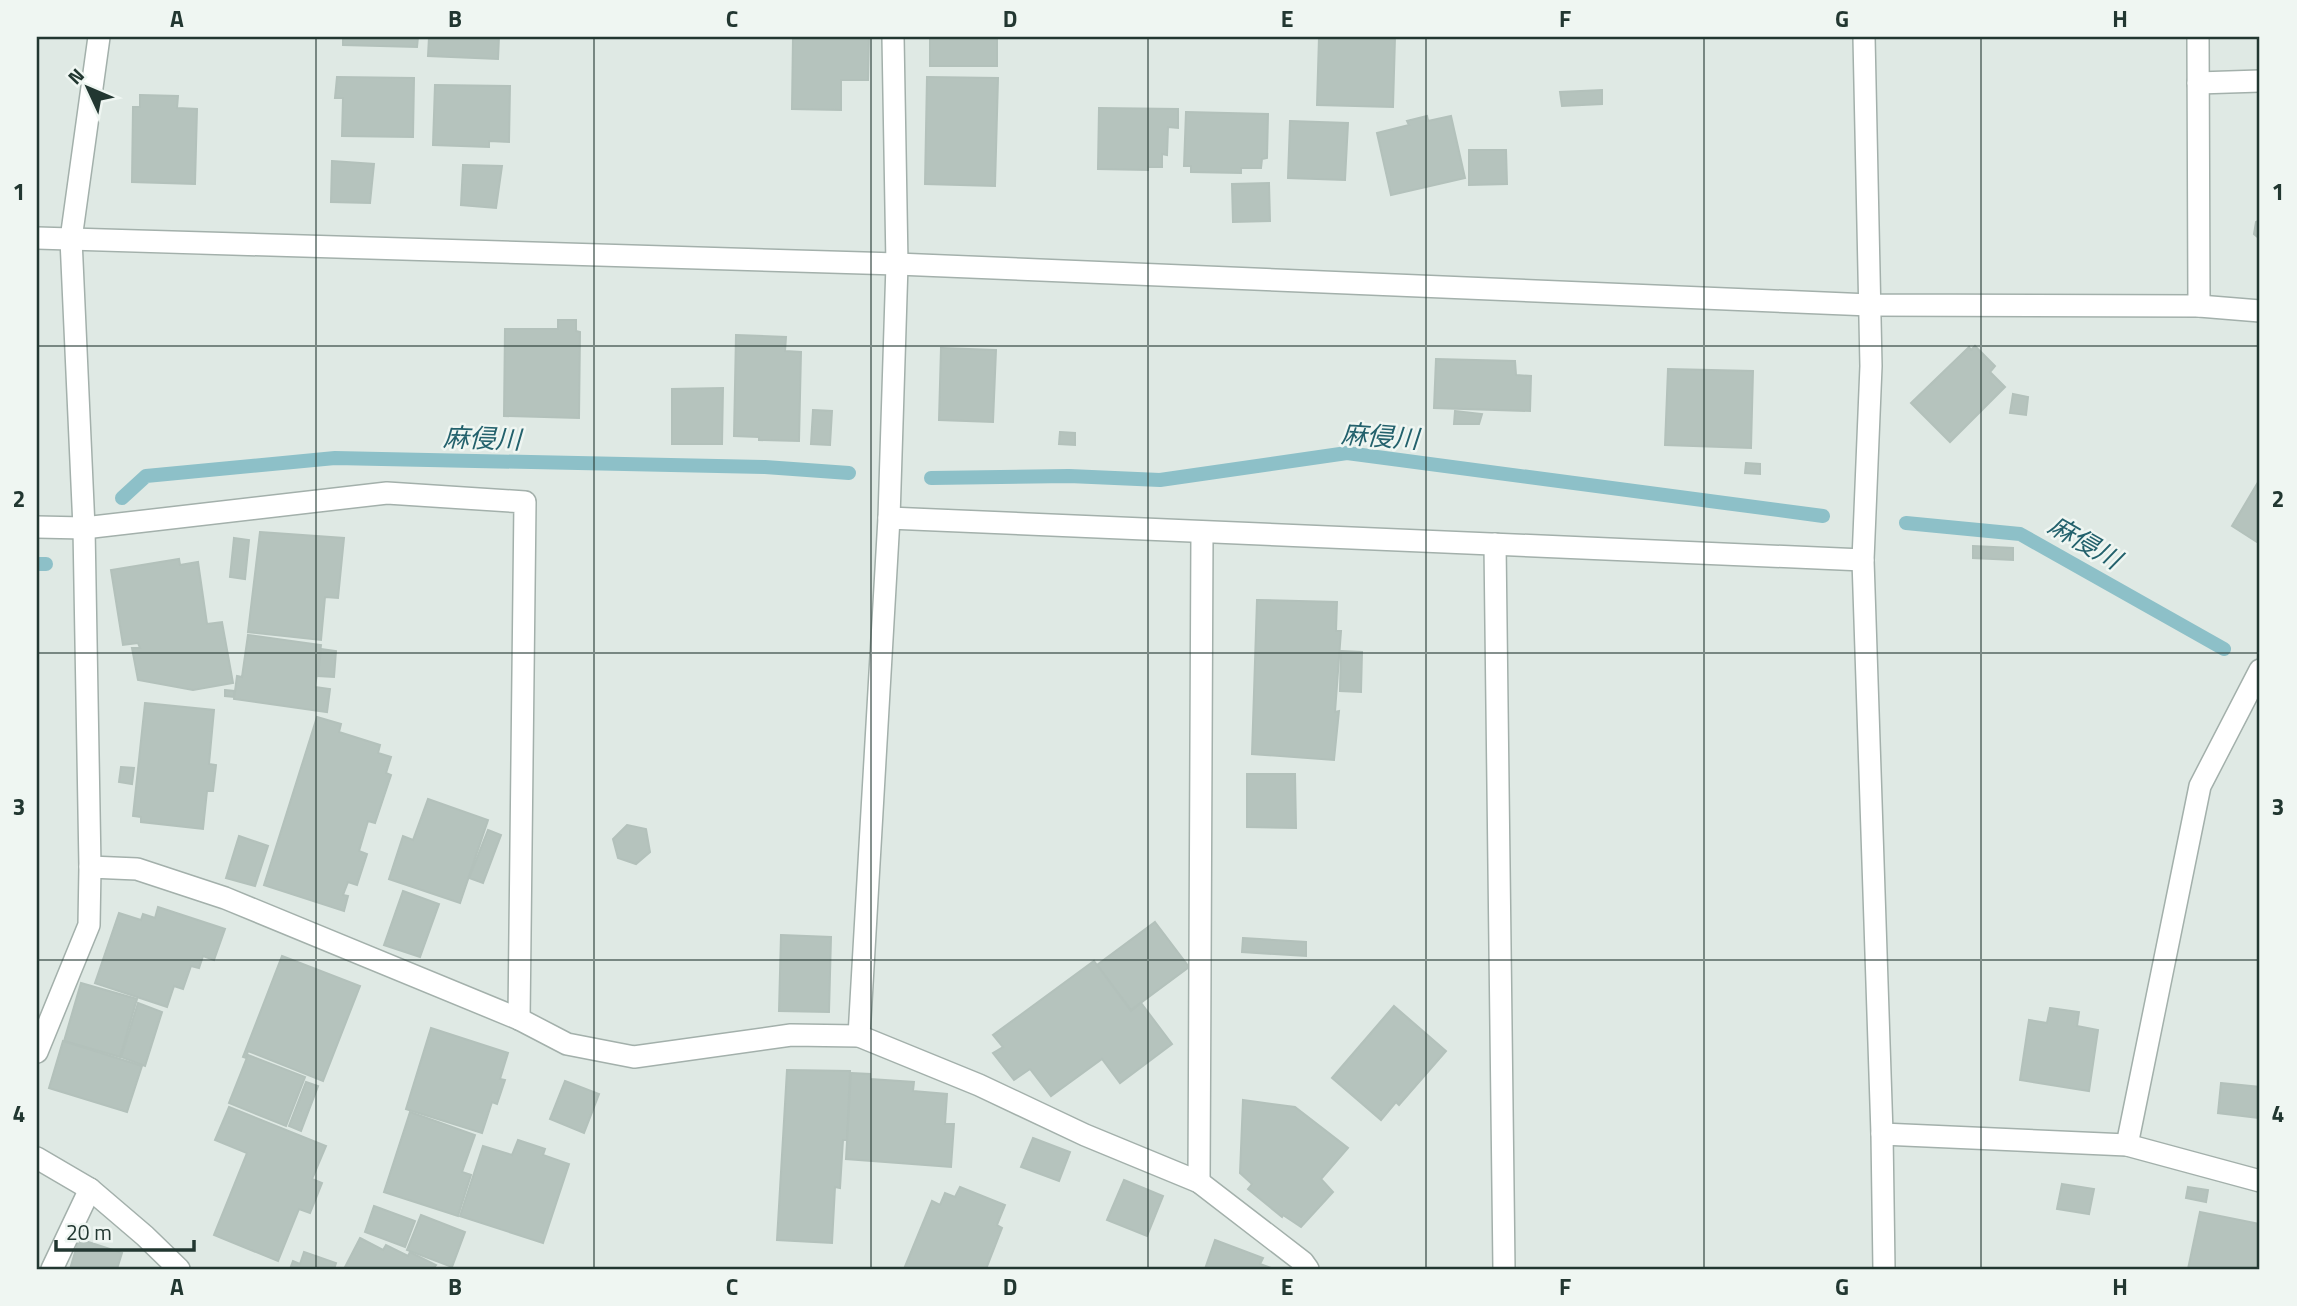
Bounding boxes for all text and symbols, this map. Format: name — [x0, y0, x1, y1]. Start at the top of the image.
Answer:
text: A — [170, 1, 184, 36]
text: B — [448, 1, 462, 36]
text: C — [726, 1, 738, 36]
text: D — [1003, 1, 1017, 36]
text: E — [1281, 1, 1293, 36]
text: F — [1559, 1, 1571, 36]
text: G — [1835, 1, 1849, 36]
text: H — [2112, 1, 2128, 36]
north arrow — [52, 52, 122, 122]
text: N — [60, 61, 90, 91]
text: 1 — [13, 174, 25, 209]
text: 1 — [2272, 174, 2284, 209]
water label: 麻侵川 — [1340, 414, 1423, 458]
water label: 麻侵川 — [442, 417, 525, 459]
text: 2 — [13, 481, 25, 516]
text: 2 — [2272, 481, 2284, 516]
water label: 麻侵川 — [2041, 506, 2131, 580]
text: 3 — [13, 789, 25, 824]
text: 3 — [2272, 789, 2284, 824]
text: 4 — [13, 1096, 25, 1131]
text: 4 — [2272, 1096, 2284, 1131]
scale bar — [56, 1208, 194, 1252]
text: 20 m — [66, 1216, 112, 1248]
text: A — [170, 1269, 184, 1304]
text: B — [448, 1269, 462, 1304]
text: C — [726, 1269, 738, 1304]
text: D — [1003, 1269, 1017, 1304]
text: E — [1281, 1269, 1293, 1304]
text: F — [1559, 1269, 1571, 1304]
text: G — [1835, 1269, 1849, 1304]
text: H — [2112, 1269, 2128, 1304]

